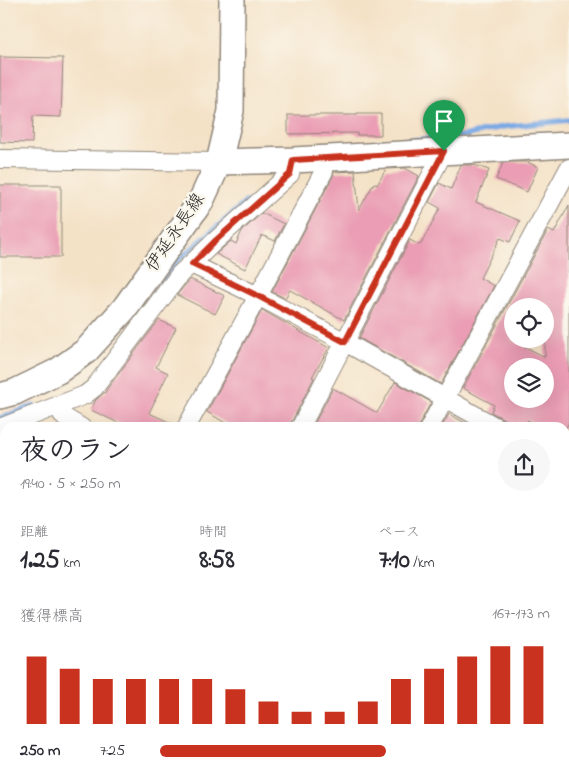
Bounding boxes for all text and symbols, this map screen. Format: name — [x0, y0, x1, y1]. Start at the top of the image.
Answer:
pin — [423, 100, 465, 151]
icon: arrive — [430, 107, 458, 135]
street label: 伊延永長線 — [140, 188, 212, 278]
map controls — [504, 298, 554, 408]
button: locate — [504, 298, 554, 348]
button: layers — [504, 358, 554, 408]
text: 夜のラン — [20, 432, 132, 473]
button: share — [498, 439, 550, 491]
text: 19:40 · 5 × 250 m — [20, 472, 121, 496]
text: 距離 — [20, 522, 48, 543]
text: 時間 — [199, 522, 227, 543]
text: ペース — [379, 522, 420, 543]
text: 1.25 — [20, 543, 60, 579]
text: 8:58 — [199, 543, 235, 579]
text: 7:10 — [379, 543, 410, 579]
text: km — [60, 553, 80, 574]
text: /km — [410, 553, 435, 574]
text: 167–173 m — [492, 602, 550, 626]
text: 獲得標高 — [20, 605, 84, 629]
text: 250 m — [20, 739, 60, 763]
text: 7:25 — [100, 739, 125, 763]

